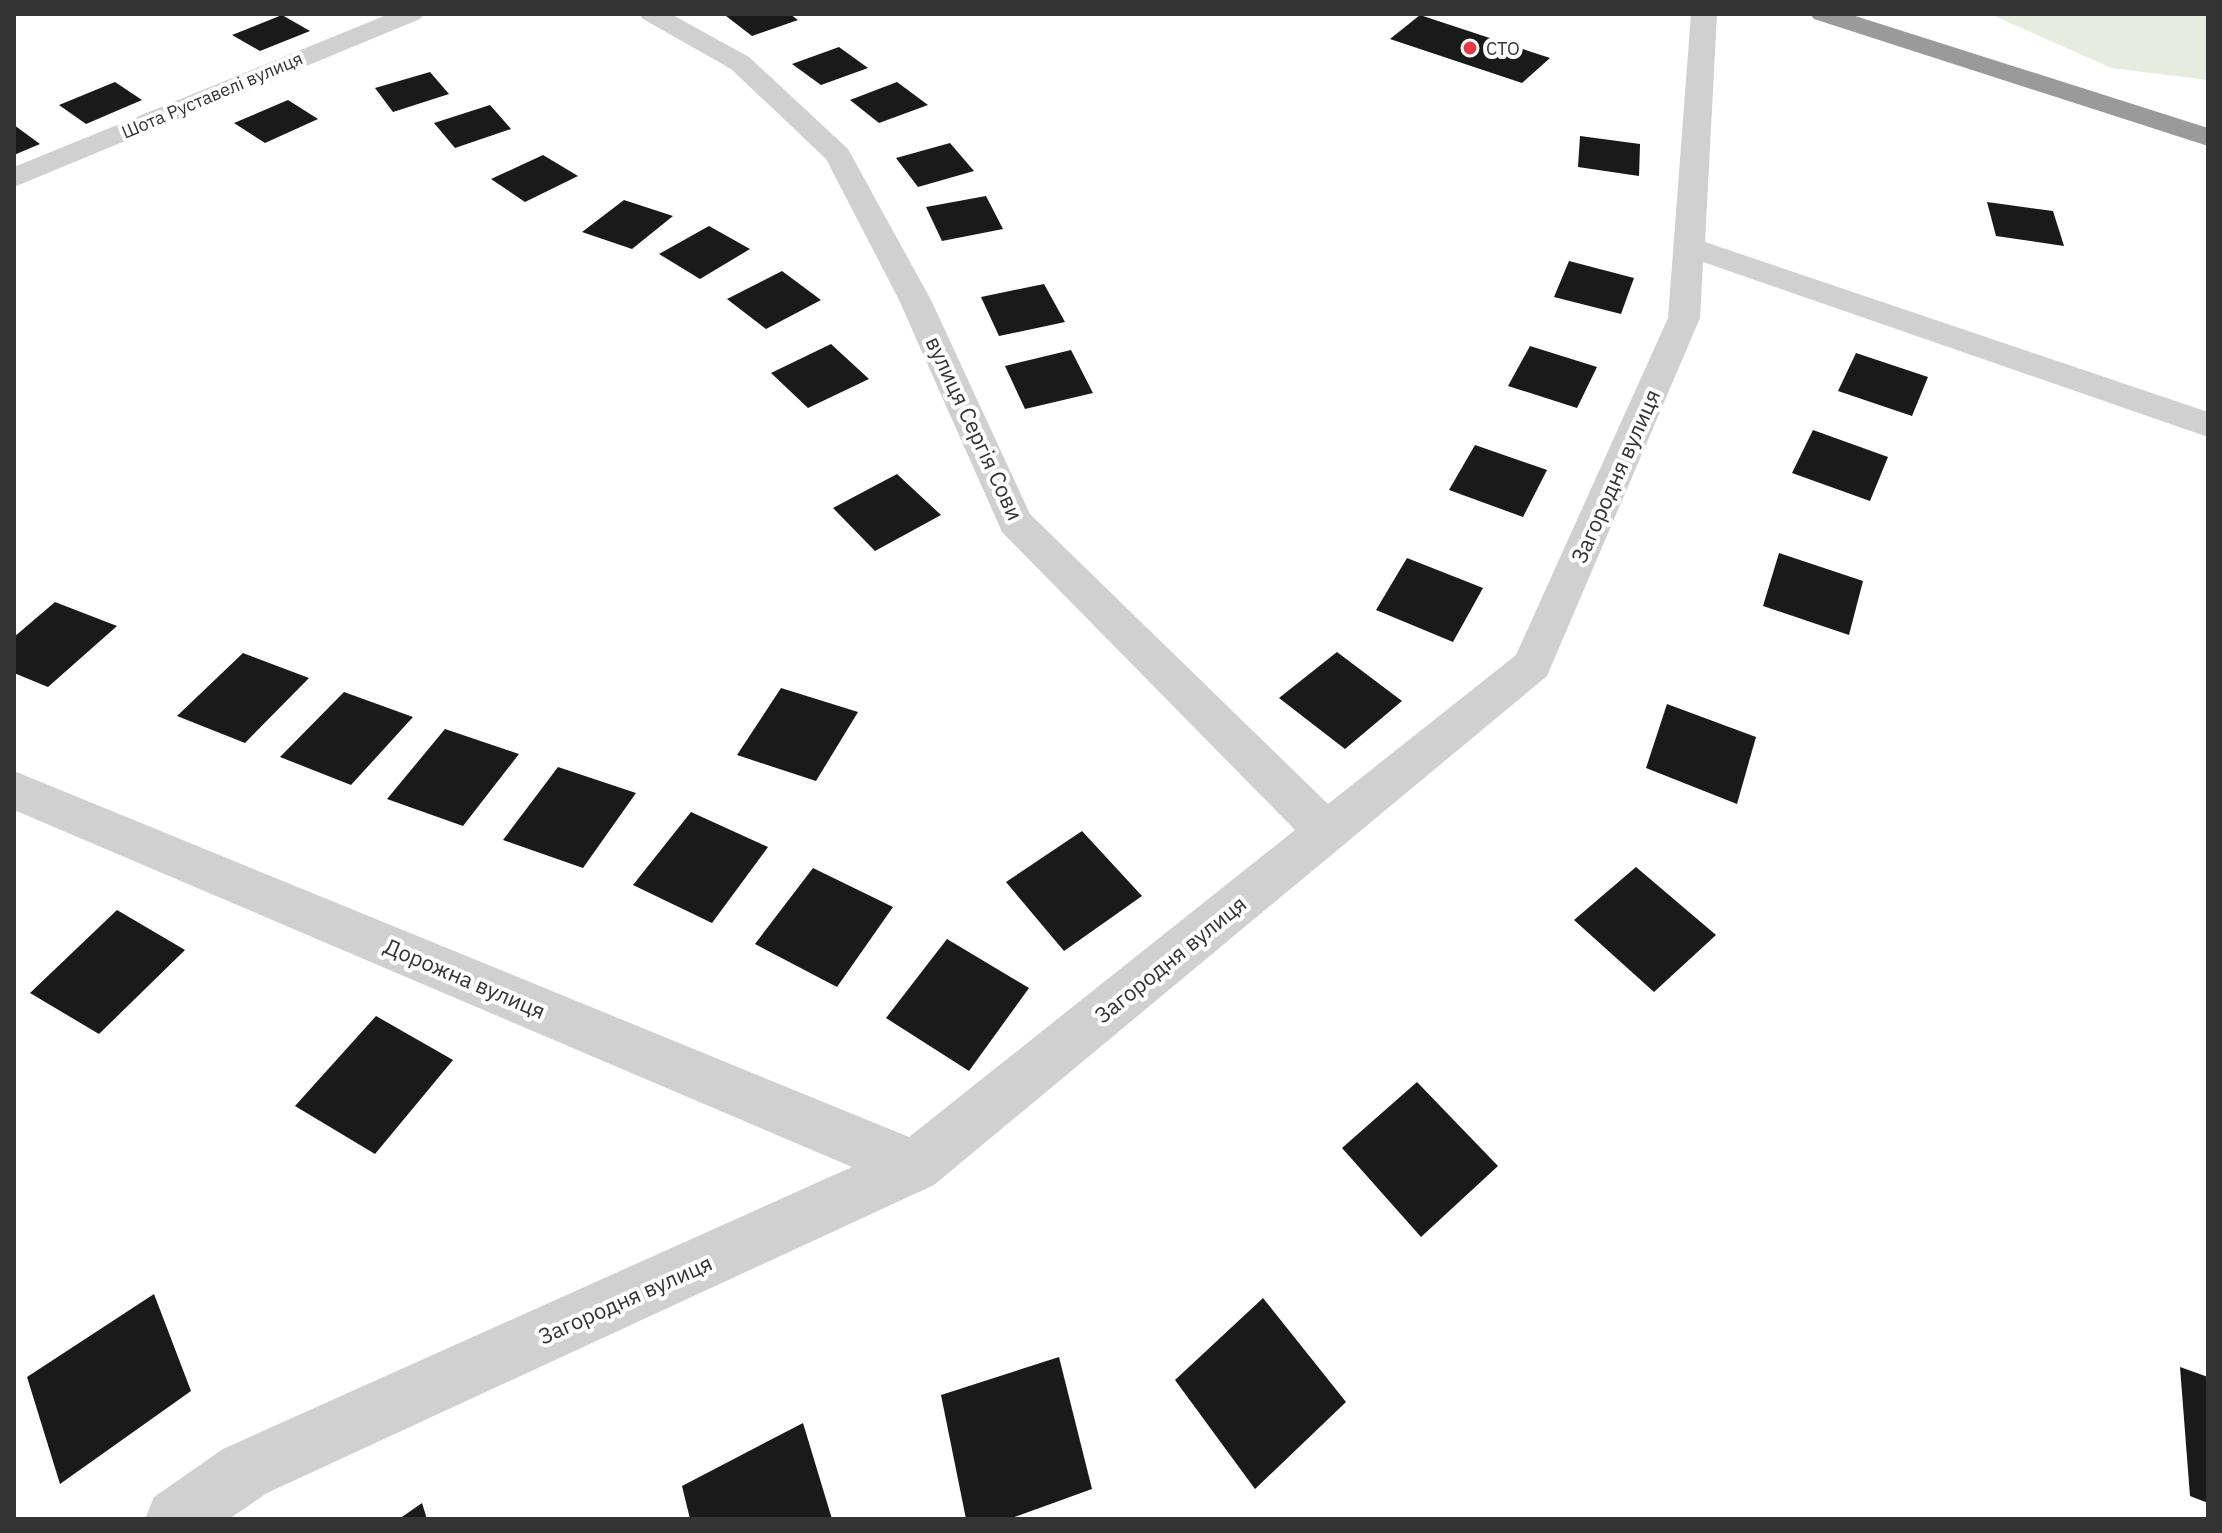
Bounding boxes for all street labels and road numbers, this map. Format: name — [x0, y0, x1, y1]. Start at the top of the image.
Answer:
street label: Шота Руставелі вулиця — [118, 46, 306, 144]
street label: вулиця Сергія Сови — [920, 331, 1030, 525]
street label: Загородня вулиця — [1564, 385, 1666, 567]
street label: Загородня вулиця — [1088, 889, 1252, 1029]
street label: Дорожна вулиця — [380, 931, 550, 1025]
street label: Загородня вулиця — [534, 1248, 716, 1350]

